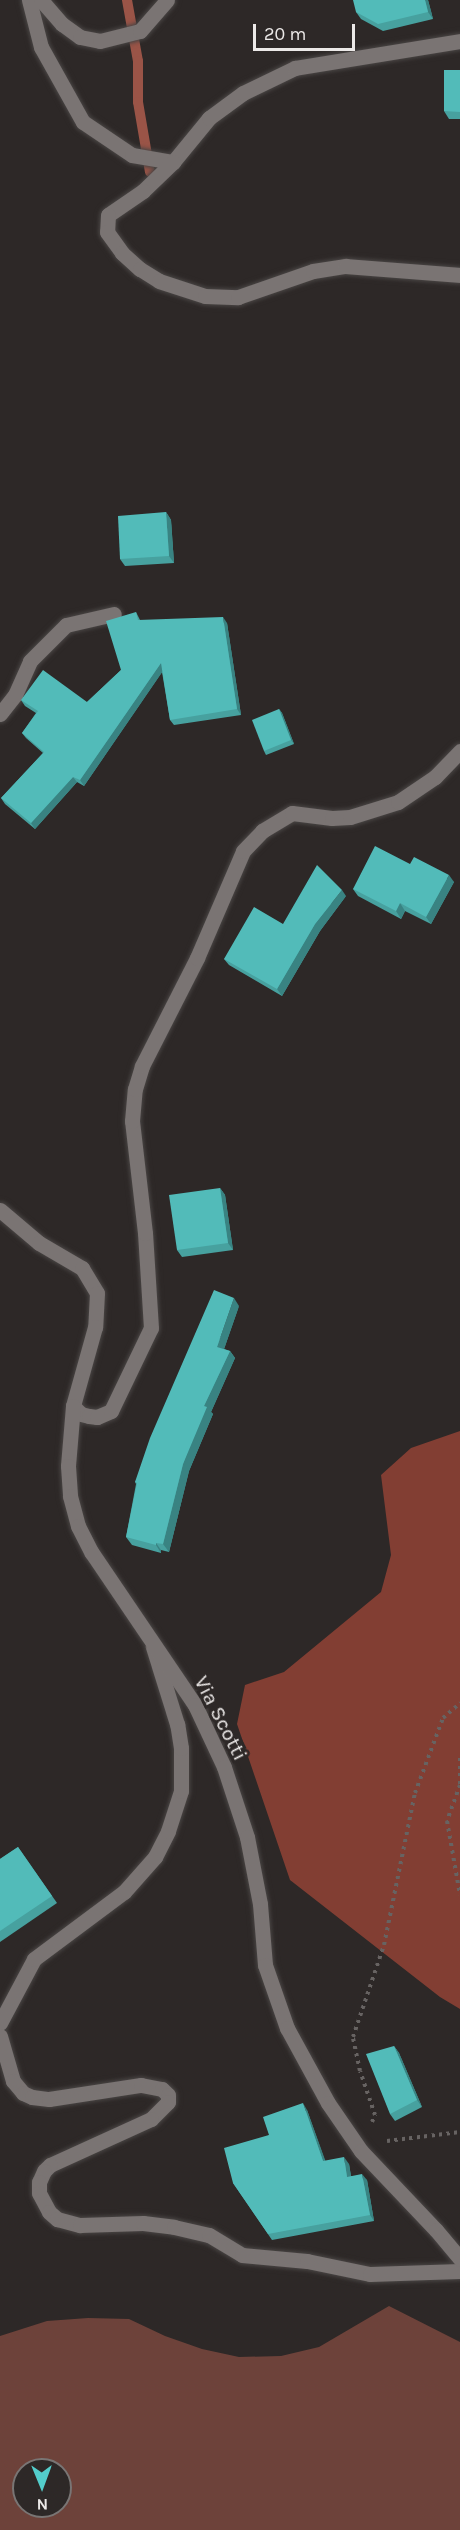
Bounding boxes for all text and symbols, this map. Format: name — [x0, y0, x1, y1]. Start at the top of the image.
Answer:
scale bar — [256, 12, 358, 50]
text: 20 m — [264, 23, 306, 45]
street label: Via Scotti — [189, 1671, 253, 1765]
north arrow — [12, 2458, 72, 2518]
text: N — [36, 2495, 48, 2514]

